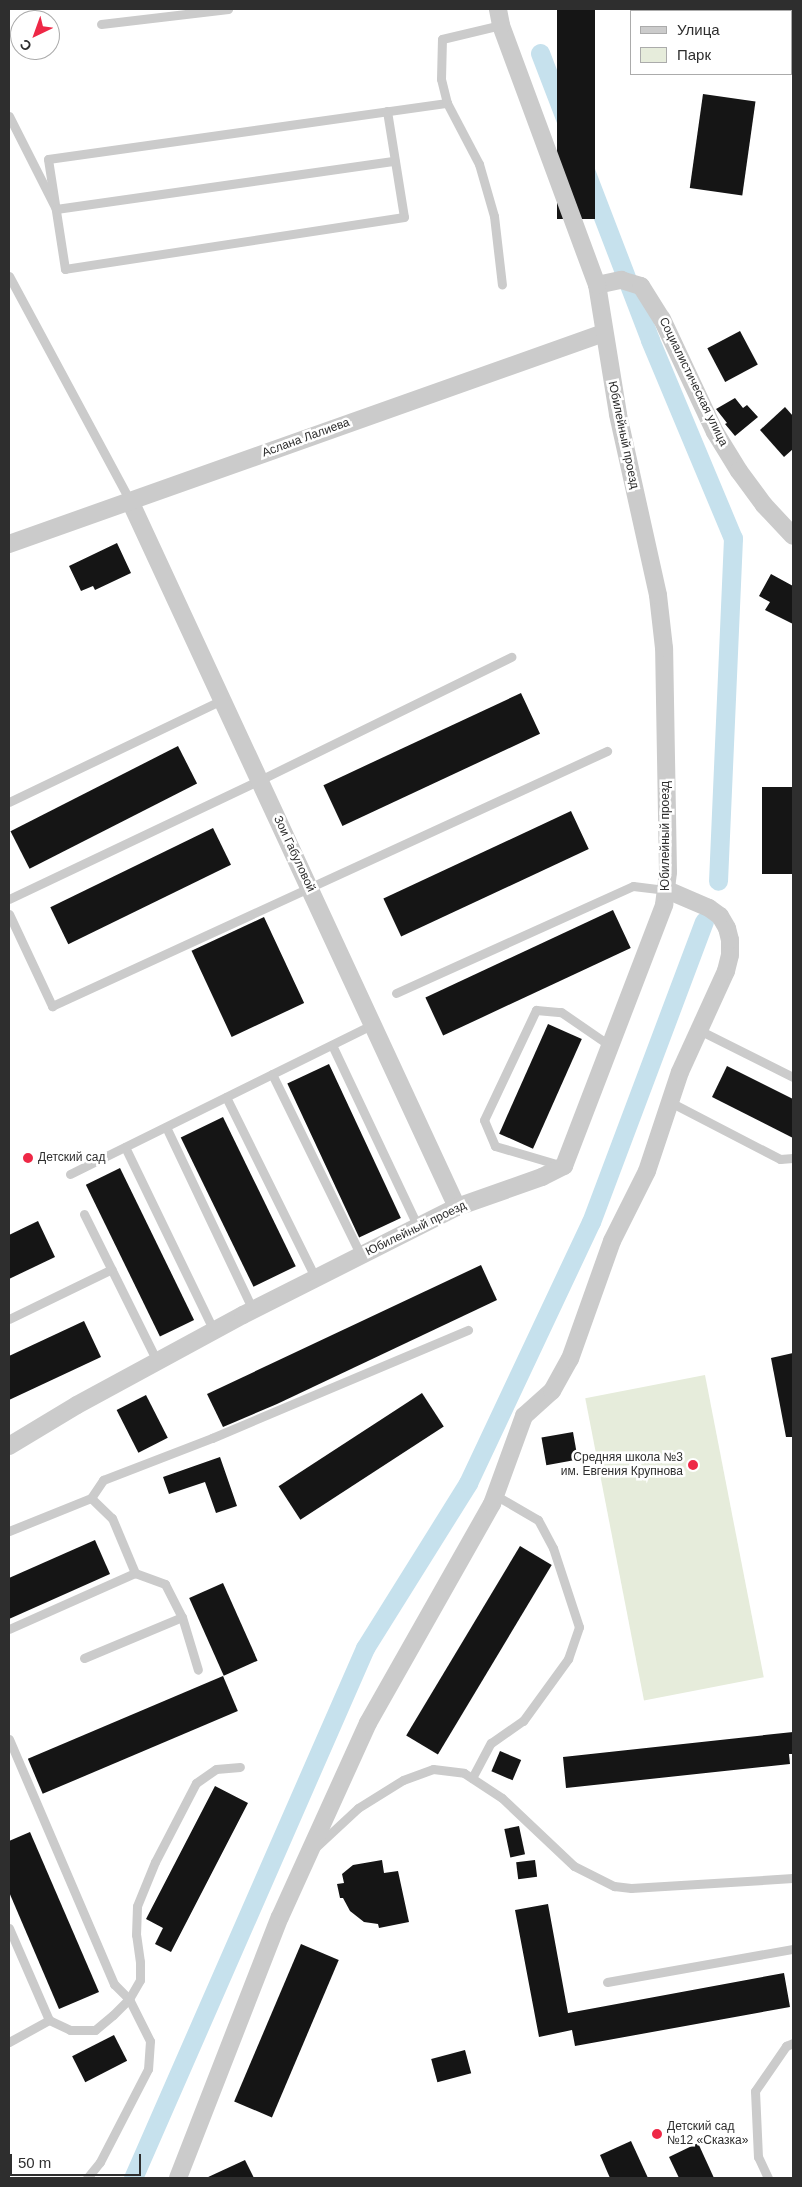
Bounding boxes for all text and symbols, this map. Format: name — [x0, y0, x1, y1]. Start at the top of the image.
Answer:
north arrow — [10, 10, 60, 60]
legend — [630, 10, 792, 75]
text: Улица — [677, 21, 720, 38]
text: С — [17, 36, 35, 55]
text: Парк — [677, 46, 711, 63]
street label: Социалистическая улица — [656, 315, 730, 449]
street label: Юбилейный проезд — [605, 380, 641, 490]
street label: Аслана Лалиева — [260, 415, 352, 461]
street label: Юбилейный проезд — [659, 781, 673, 891]
street label: Зои Габуловой — [270, 814, 318, 894]
place label: Детский сад — [38, 1151, 105, 1165]
marker: Детский сад — [22, 1152, 34, 1164]
street label: Юбилейный проезд — [363, 1198, 469, 1260]
place label: Средняя школа №3 им. Евгения Крупнова — [561, 1451, 683, 1479]
marker: Средняя школа №3 им. Евгения Крупнова — [687, 1459, 699, 1471]
place label: Детский сад №12 «Сказка» — [667, 2120, 748, 2148]
marker: Детский сад №12 «Сказка» — [651, 2128, 663, 2140]
scale bar — [12, 2144, 144, 2176]
text: 50 m — [18, 2154, 51, 2171]

